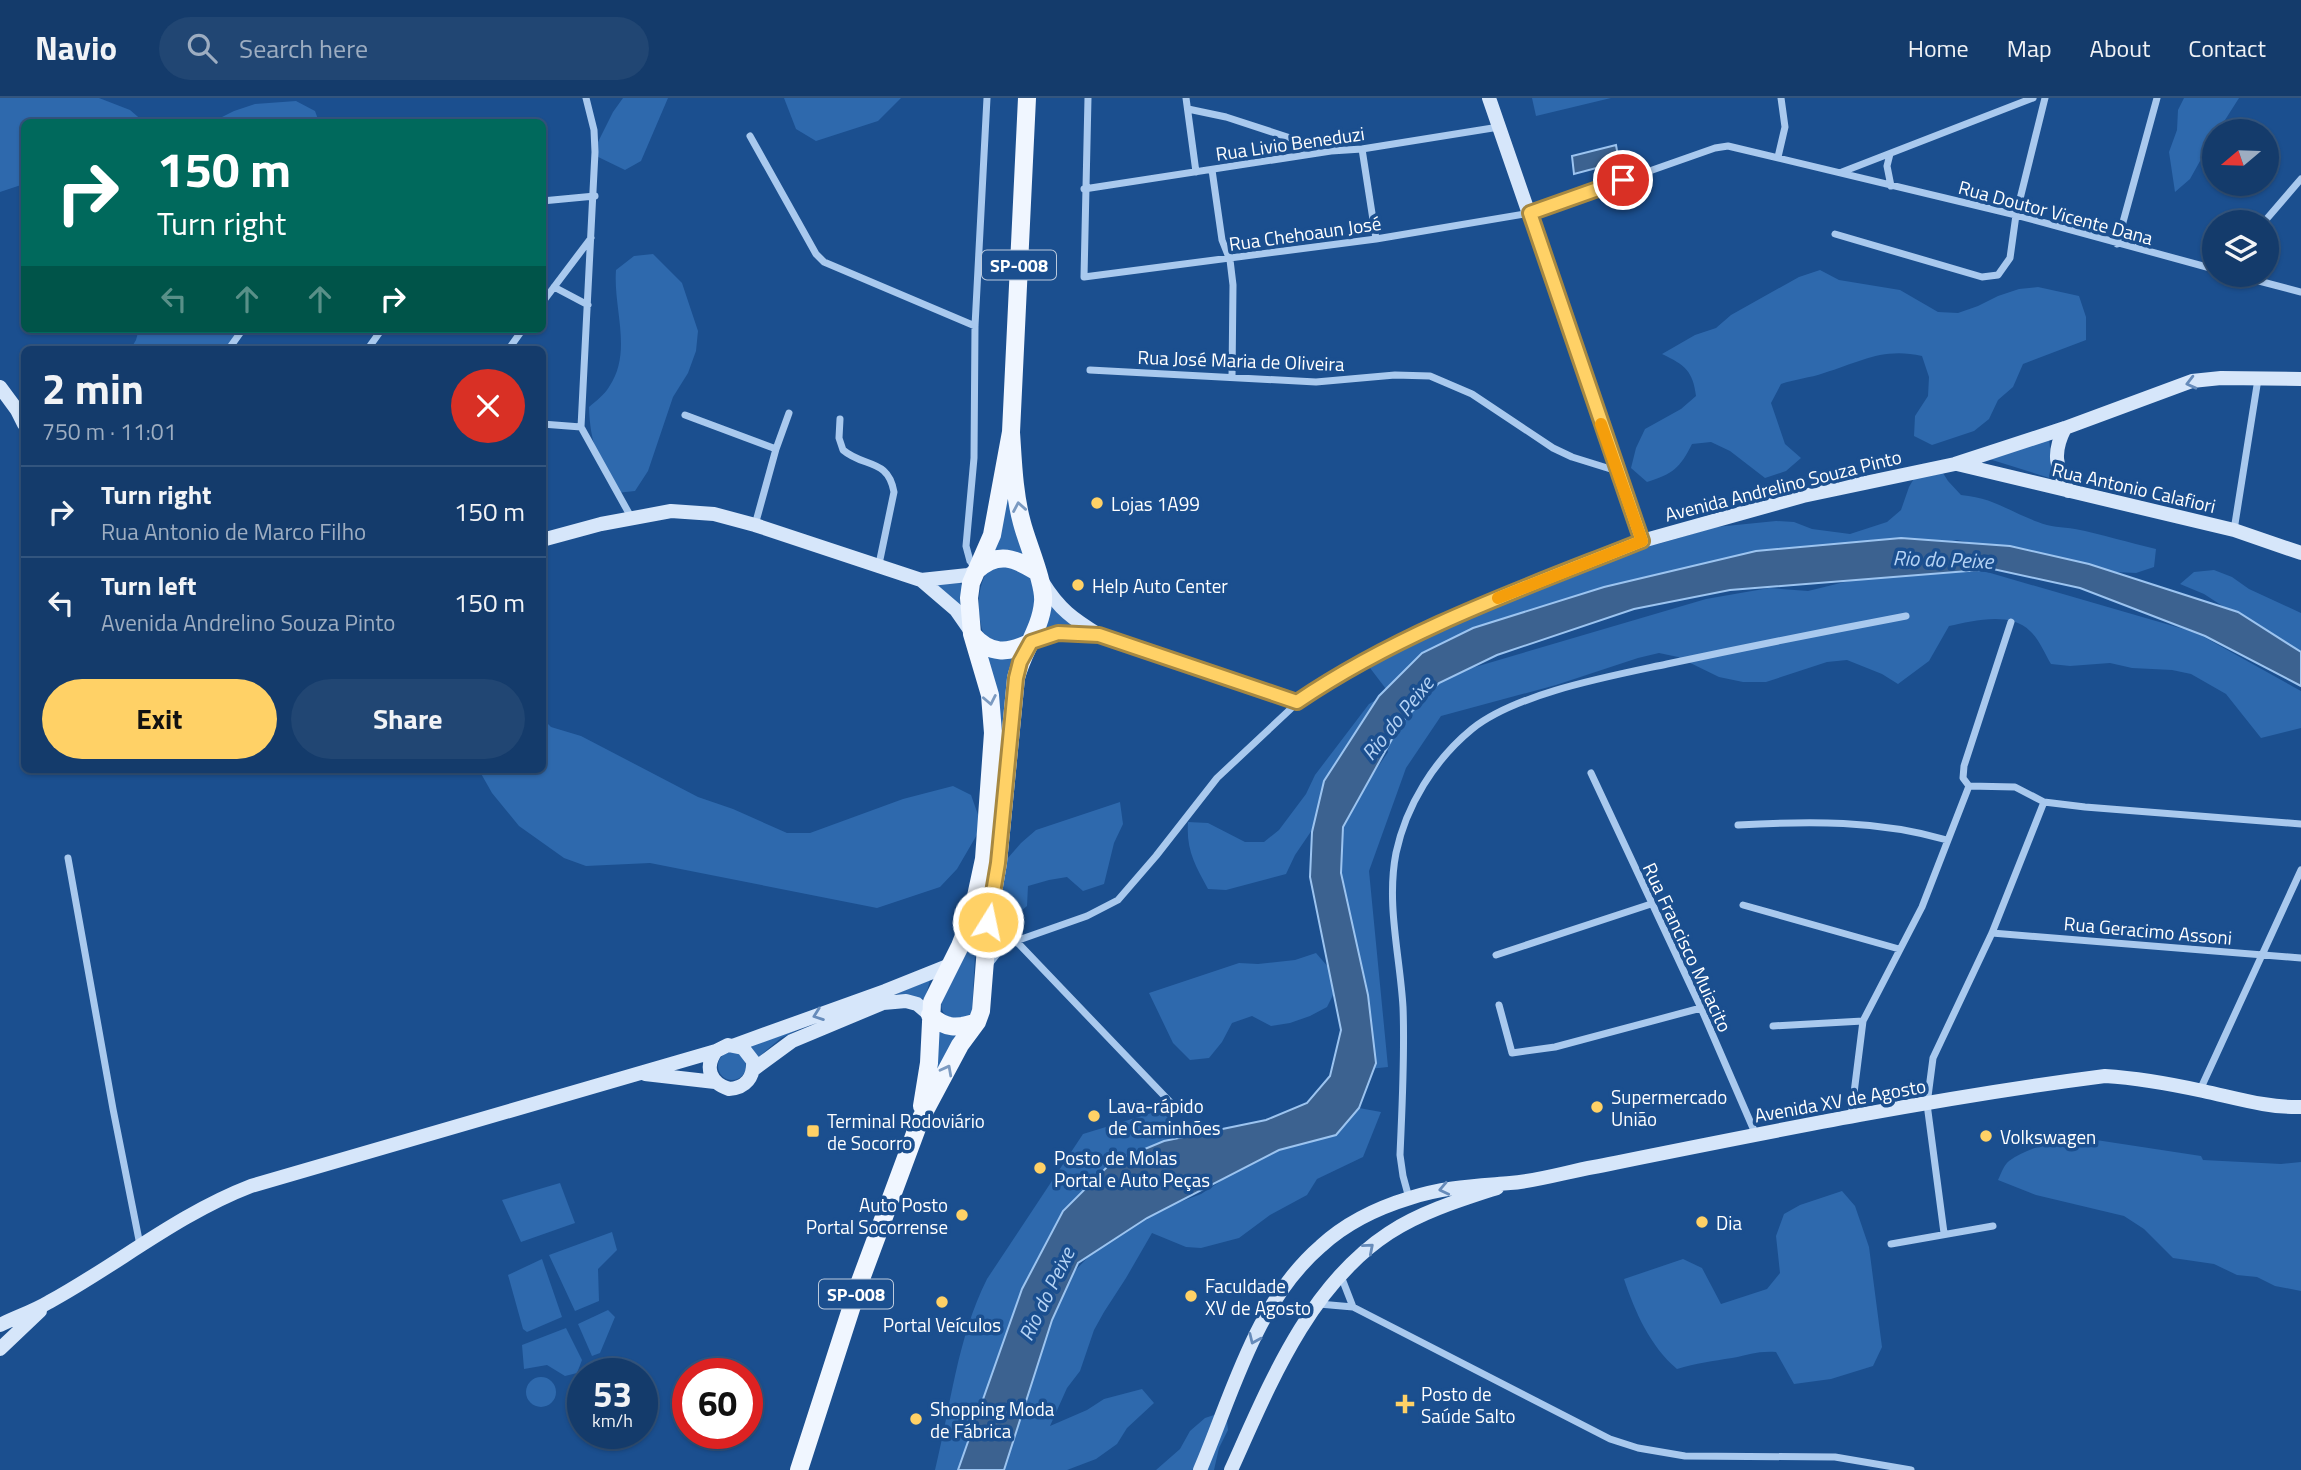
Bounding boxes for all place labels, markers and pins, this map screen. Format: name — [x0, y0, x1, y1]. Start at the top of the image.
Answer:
pin — [1593, 150, 1653, 210]
place label: Lojas 1A99 — [1111, 489, 1200, 518]
marker: Lojas 1A99 — [1089, 495, 1105, 511]
place label: Help Auto Center — [1092, 571, 1228, 600]
marker: Help Auto Center — [1070, 577, 1086, 593]
place label: Supermercado União — [1611, 1082, 1727, 1133]
place label: Lava-rápido de Caminhões — [1108, 1091, 1221, 1142]
marker: Supermercado União — [1589, 1099, 1605, 1115]
place label: Terminal Rodoviário de Socorro — [827, 1106, 985, 1157]
marker: Lava-rápido de Caminhões — [1086, 1108, 1102, 1124]
place label: Volkswagen — [2000, 1122, 2096, 1151]
marker: Terminal Rodoviário de Socorro — [805, 1123, 821, 1139]
marker: Volkswagen — [1978, 1128, 1994, 1144]
place label: Posto de Molas Portal e Auto Peças — [1054, 1143, 1210, 1194]
marker: Posto de Molas Portal e Auto Peças — [1032, 1160, 1048, 1176]
place label: Auto Posto Portal Socorrense — [806, 1190, 948, 1241]
marker: Auto Posto Portal Socorrense — [954, 1207, 970, 1223]
place label: Dia — [1716, 1208, 1742, 1237]
marker: Dia — [1694, 1214, 1710, 1230]
place label: Faculdade XV de Agosto — [1205, 1271, 1311, 1322]
marker: Faculdade XV de Agosto — [1183, 1288, 1199, 1304]
marker: Portal Veículos — [934, 1294, 950, 1310]
place label: Portal Veículos — [883, 1310, 1001, 1339]
place label: Posto de Saúde Salto — [1421, 1379, 1516, 1430]
place label: Shopping Moda de Fábrica — [930, 1394, 1055, 1445]
marker: Posto de Saúde Salto — [1395, 1394, 1415, 1414]
marker: Shopping Moda de Fábrica — [908, 1411, 924, 1427]

